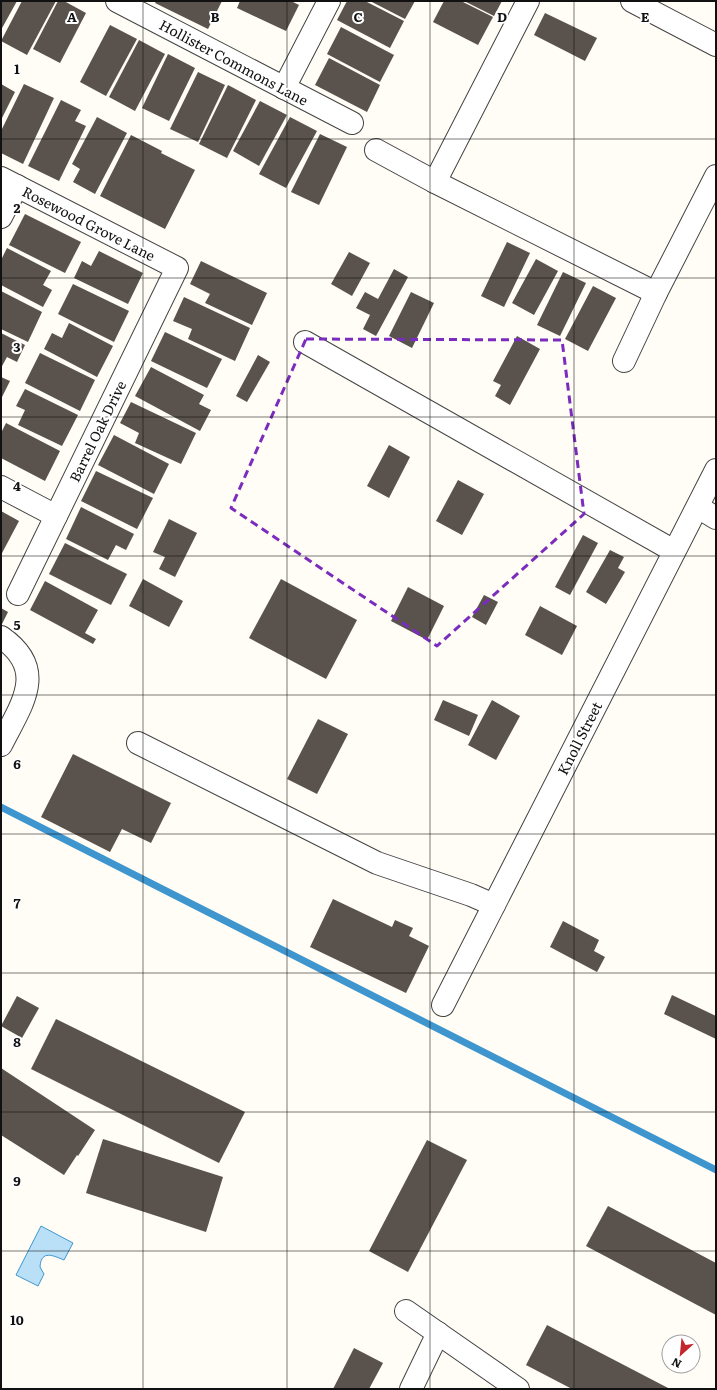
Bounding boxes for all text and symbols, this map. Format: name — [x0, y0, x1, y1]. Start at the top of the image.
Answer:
text: A — [67, 7, 77, 26]
text: B — [211, 7, 220, 26]
text: C — [353, 7, 363, 26]
text: D — [497, 7, 507, 26]
text: E — [641, 7, 650, 26]
street label: Hollister Commons Lane — [156, 14, 312, 110]
text: 1 — [14, 59, 20, 78]
street label: Rosewood Grove Lane — [19, 181, 159, 265]
text: 2 — [14, 198, 21, 217]
text: 3 — [13, 337, 21, 356]
street label: Barrel Oak Drive — [64, 377, 130, 485]
text: 4 — [13, 476, 21, 495]
text: 5 — [13, 615, 21, 634]
street label: Knoll Street — [552, 698, 606, 778]
text: 6 — [13, 754, 21, 773]
text: 7 — [13, 893, 21, 912]
text: 8 — [13, 1032, 21, 1051]
text: 9 — [13, 1171, 21, 1190]
text: 10 — [10, 1310, 24, 1329]
north arrow — [661, 1334, 701, 1374]
text: N — [668, 1355, 684, 1373]

